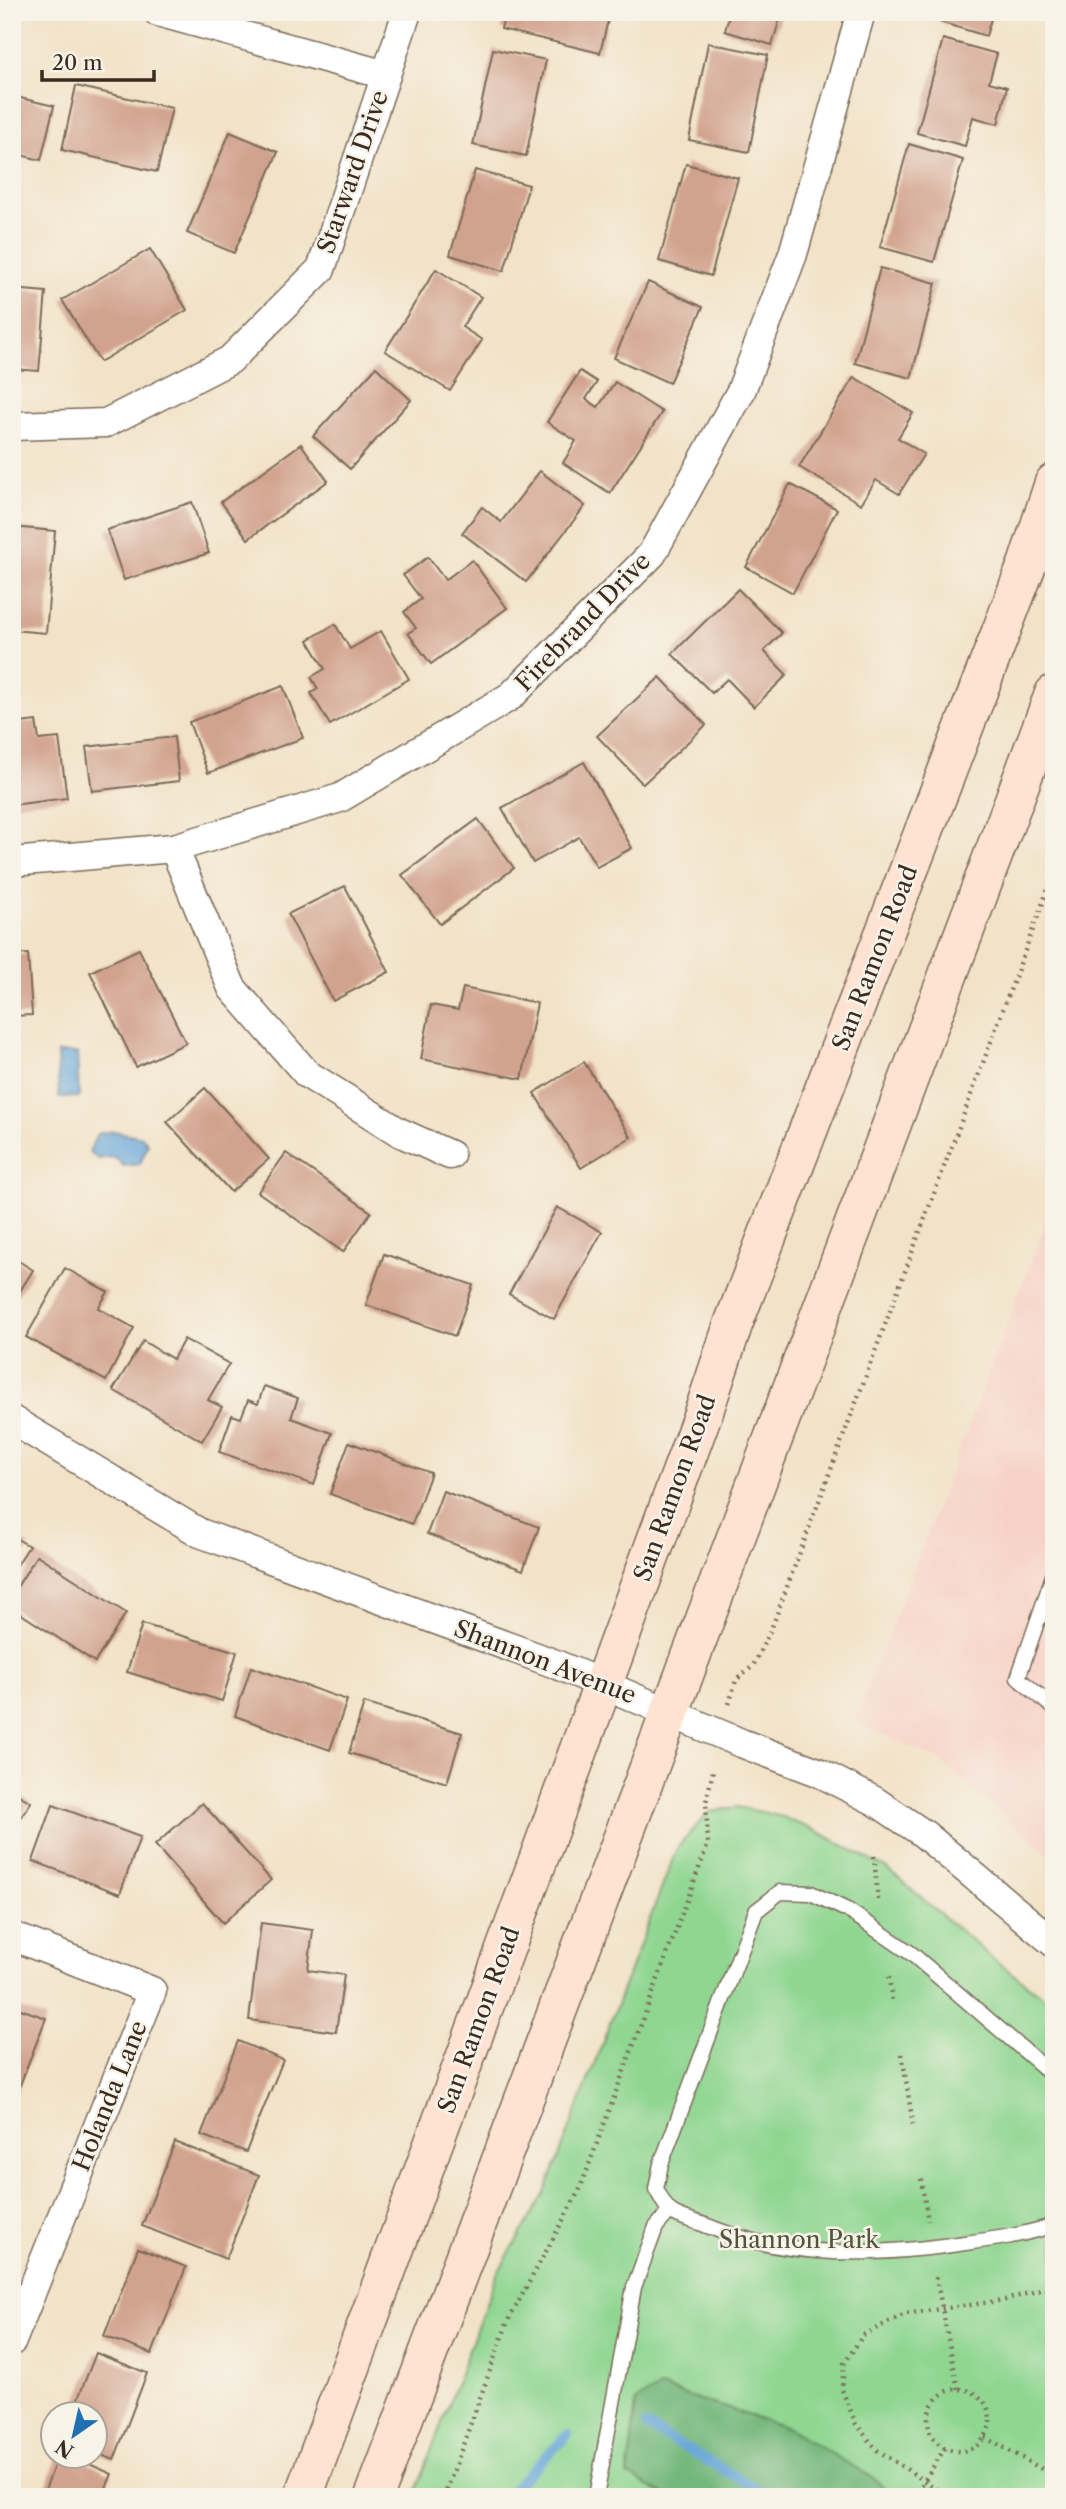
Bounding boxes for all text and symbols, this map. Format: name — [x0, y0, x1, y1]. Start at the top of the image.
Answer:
scale bar — [42, 38, 154, 82]
text: 20 m — [52, 50, 103, 75]
street label: Starward Drive — [311, 86, 394, 257]
street label: Firebrand Drive — [509, 546, 656, 697]
street label: San Ramon Road — [826, 861, 923, 1055]
street label: San Ramon Road — [627, 1390, 722, 1585]
street label: Shannon Avenue — [450, 1613, 640, 1710]
street label: San Ramon Road — [431, 1922, 526, 2117]
street label: Holanda Lane — [66, 2016, 153, 2175]
park label: Shannon Park — [719, 2225, 880, 2254]
north arrow — [38, 2400, 108, 2470]
text: N — [51, 2435, 78, 2463]

